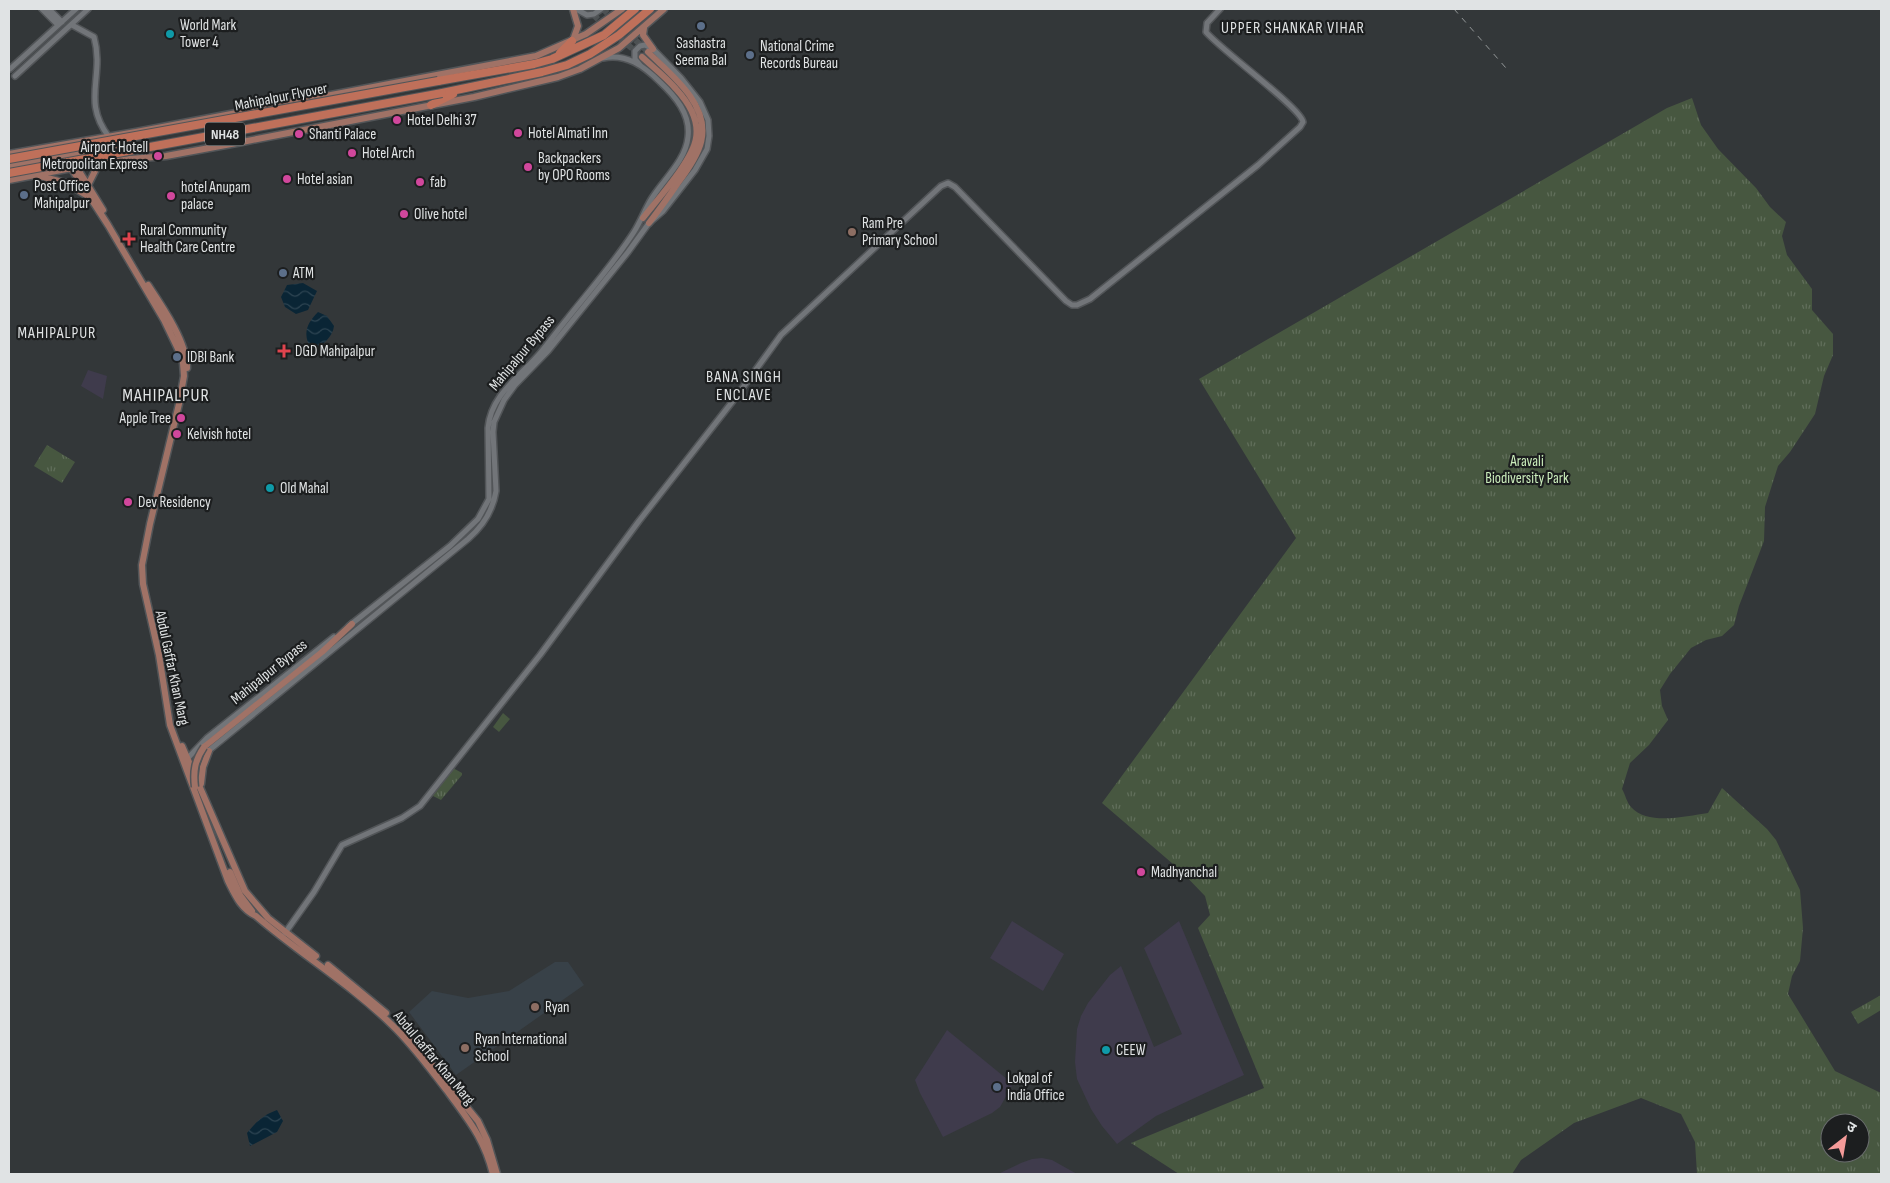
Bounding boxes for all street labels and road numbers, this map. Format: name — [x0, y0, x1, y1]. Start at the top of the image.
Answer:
street label: Mahipalpur Flyover — [233, 79, 330, 115]
road number: NH48 — [205, 122, 245, 146]
street label: Mahipalpur Bypass — [485, 311, 559, 395]
street label: Abdul Gaffar Khan Marg — [150, 608, 193, 727]
street label: Mahipalpur Bypass — [227, 635, 311, 709]
street label: Abdul Gaffar Khan Marg — [388, 1006, 479, 1109]

